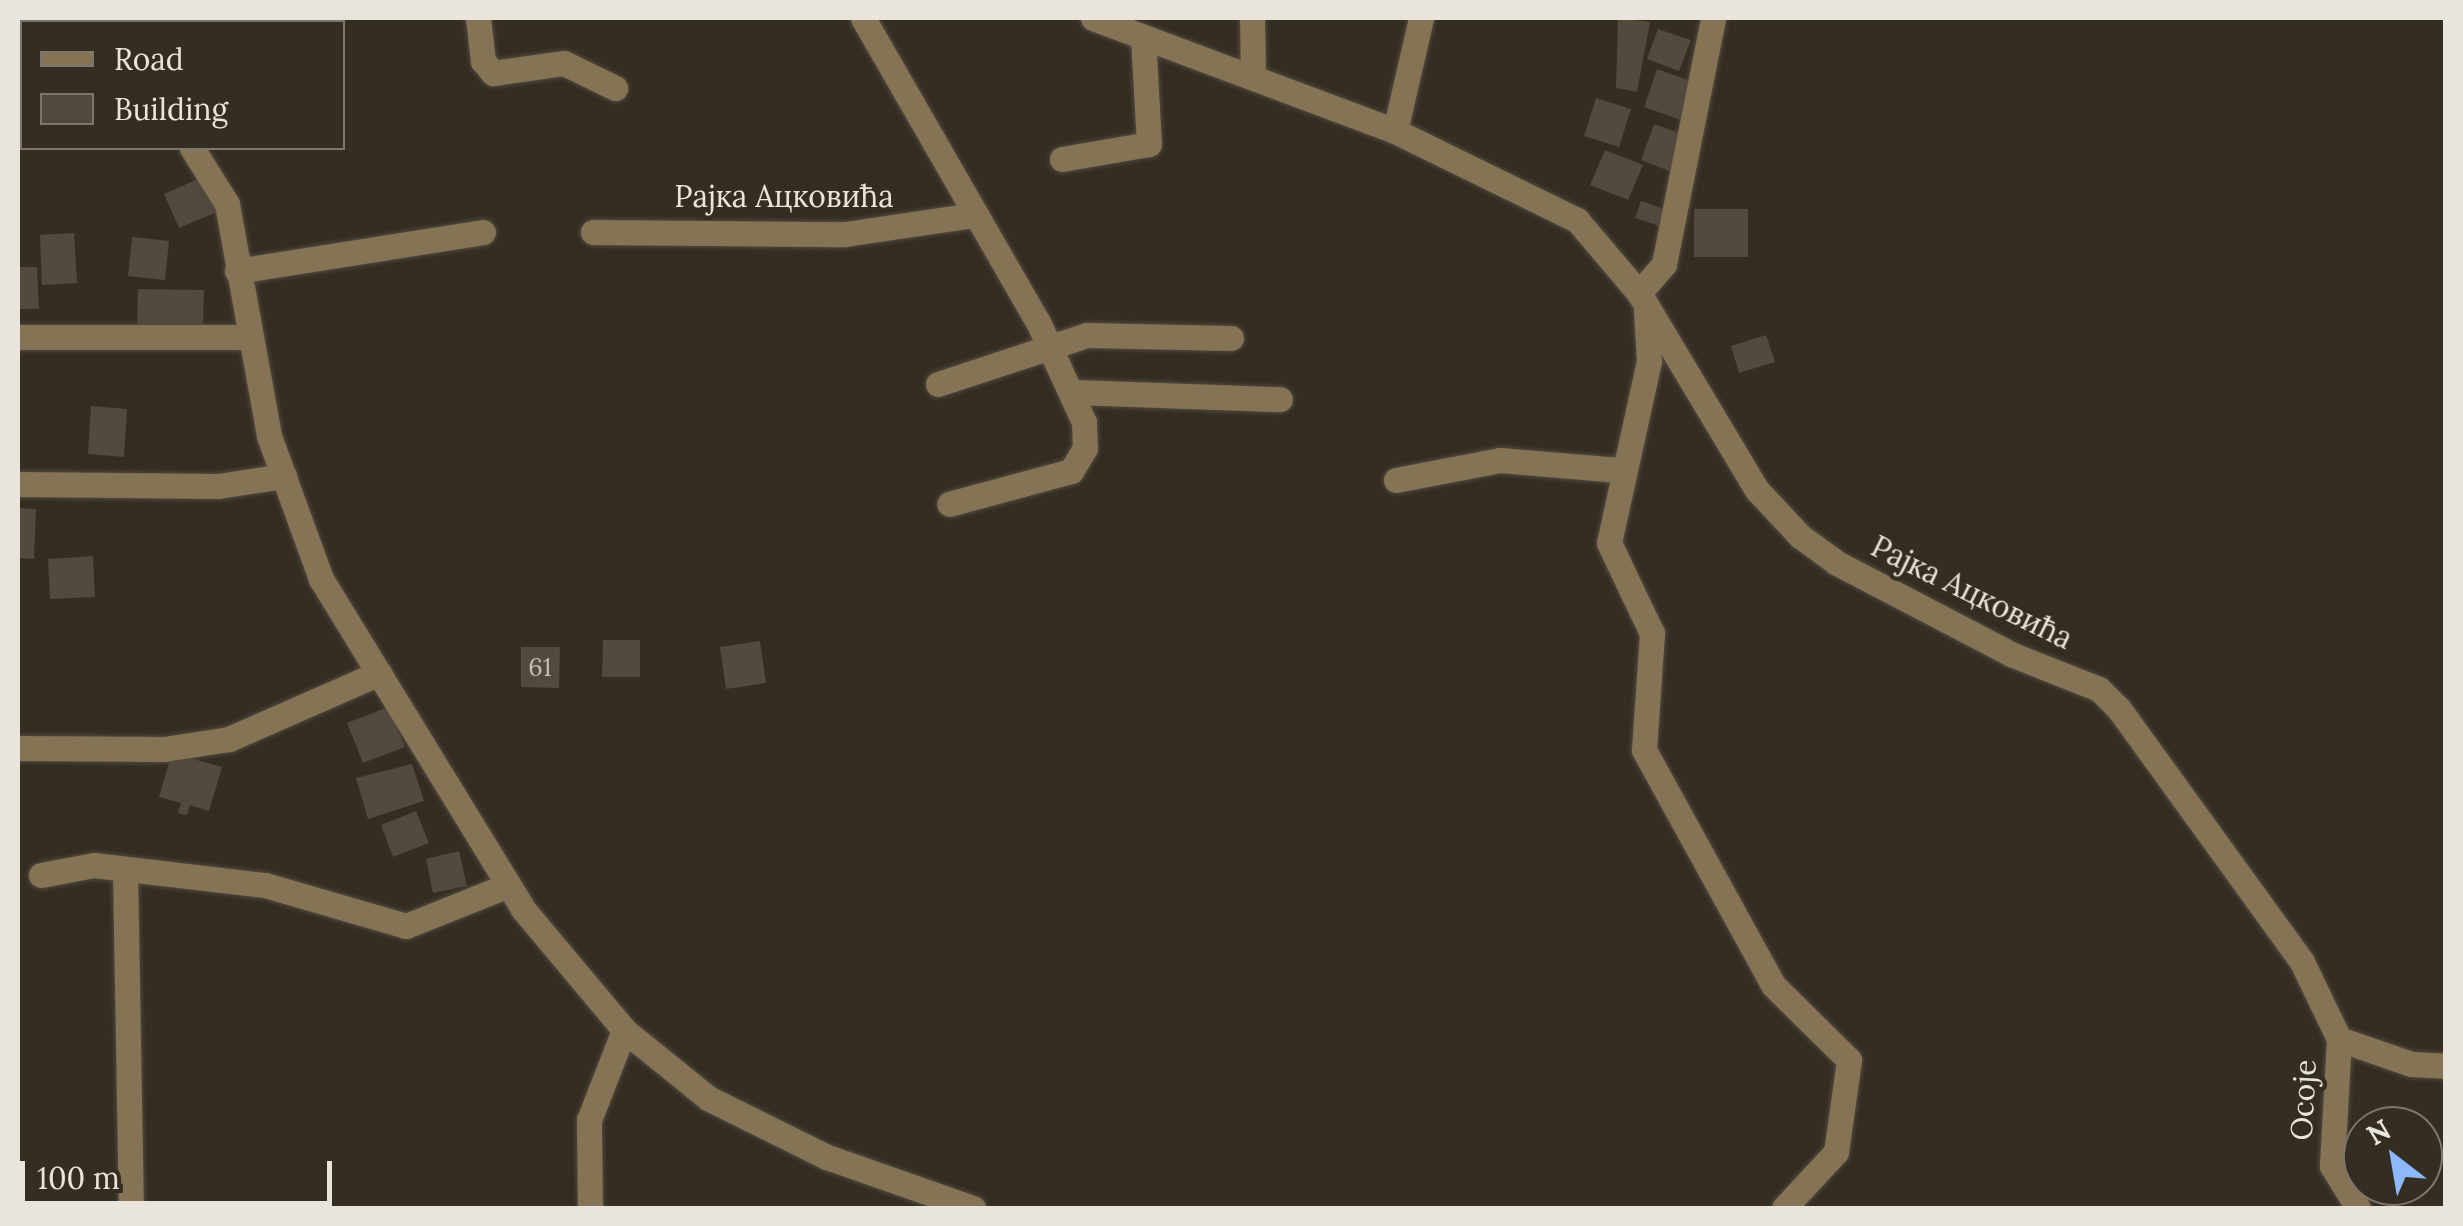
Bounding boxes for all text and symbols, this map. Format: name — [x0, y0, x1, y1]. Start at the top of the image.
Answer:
legend — [20, 20, 345, 150]
text: Road — [114, 40, 184, 78]
text: Building — [114, 90, 228, 128]
street label: Рајка Ацковића — [674, 178, 894, 214]
street label: Рајка Ацковића — [1865, 528, 2079, 656]
house number: 61 — [528, 652, 552, 682]
street label: Осоје — [2283, 1059, 2323, 1141]
north arrow — [2343, 1106, 2443, 1206]
text: N — [2360, 1111, 2397, 1153]
scale bar — [25, 1141, 338, 1203]
text: 100 m — [37, 1159, 120, 1197]

